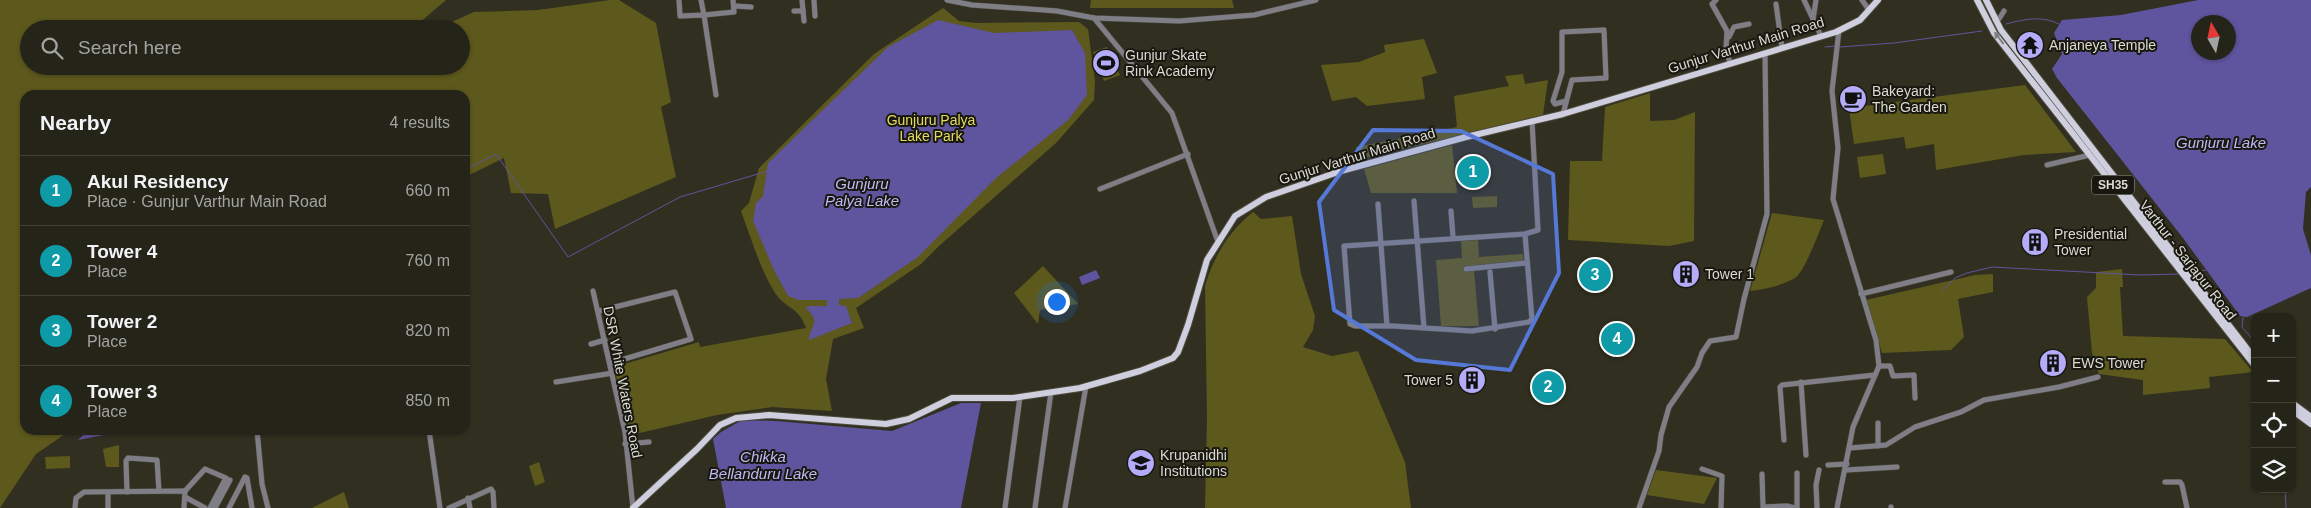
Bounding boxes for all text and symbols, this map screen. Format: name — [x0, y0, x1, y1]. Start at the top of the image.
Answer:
street label: Gunjur Varthur Main Road — [1666, 14, 1826, 76]
north arrow — [2191, 15, 2236, 60]
search box — [20, 20, 470, 75]
temple icon: Anjaneya Temple — [2015, 30, 2045, 60]
one-way arrow — [1993, 32, 2004, 45]
icon: search — [38, 34, 66, 62]
text: Search here — [78, 37, 182, 58]
place label: Anjaneya Temple — [2049, 37, 2156, 53]
place label: Gunjur Skate Rink Academy — [1125, 47, 1214, 79]
sports icon: Gunjur Skate Rink Academy — [1091, 48, 1121, 78]
place label: Bakeyard: The Garden — [1872, 83, 1947, 115]
cafe icon: Bakeyard: The Garden — [1838, 84, 1868, 114]
text: Nearby — [40, 111, 111, 134]
park label: Gunjuru Palya Lake Park — [887, 112, 976, 144]
text: 4 results — [390, 114, 450, 131]
street label: Gunjur Varthur Main Road — [1277, 125, 1437, 187]
water label: Gunjuru Lake — [2176, 134, 2266, 151]
pin: 1 — [1457, 153, 1489, 191]
text: Akul Residency — [87, 171, 229, 192]
water label: Gunjuru Palya Lake — [825, 175, 899, 209]
road number: SH35 — [2092, 176, 2134, 194]
text: 1 — [52, 182, 60, 199]
text: 660 m — [406, 182, 450, 199]
text: Place · Gunjur Varthur Main Road — [87, 193, 327, 210]
street label: Varthur - Sarjapur Road — [2136, 197, 2240, 323]
place label: Presidential Tower — [2054, 226, 2127, 258]
building icon: Presidential Tower — [2020, 227, 2050, 257]
text: Tower 4 — [87, 241, 157, 262]
text: 2 — [52, 252, 60, 269]
text: 760 m — [406, 252, 450, 269]
pin: 3 — [1579, 256, 1611, 294]
building icon: Tower 1 — [1671, 259, 1701, 289]
text: Place — [87, 263, 127, 280]
place label: Tower 1 — [1705, 266, 1754, 282]
your location — [1044, 289, 1070, 315]
street label: DSR White Waters Road — [600, 305, 646, 459]
text: Tower 2 — [87, 311, 157, 332]
map controls — [2251, 313, 2296, 493]
button: + — [2251, 313, 2296, 358]
pin: 4 — [1601, 320, 1633, 358]
text: 3 — [52, 322, 60, 339]
text: 820 m — [406, 322, 450, 339]
text: Place — [87, 333, 127, 350]
building icon: EWS Tower — [2038, 348, 2068, 378]
place label: EWS Tower — [2072, 355, 2145, 371]
button: − — [2251, 358, 2296, 403]
building icon: Tower 5 — [1457, 365, 1487, 395]
pin: 2 — [1532, 368, 1564, 406]
place label: Tower 5 — [1404, 372, 1453, 388]
text: Tower 3 — [87, 381, 157, 402]
text: 4 — [52, 392, 60, 409]
text: 850 m — [406, 392, 450, 409]
text: Place — [87, 403, 127, 420]
button: locate — [2251, 403, 2296, 448]
place label: Krupanidhi Institutions — [1160, 447, 1227, 479]
water label: Chikka Bellanduru Lake — [709, 448, 817, 482]
school or university icon: Krupanidhi Institutions — [1126, 448, 1156, 478]
button: layers — [2251, 448, 2296, 493]

